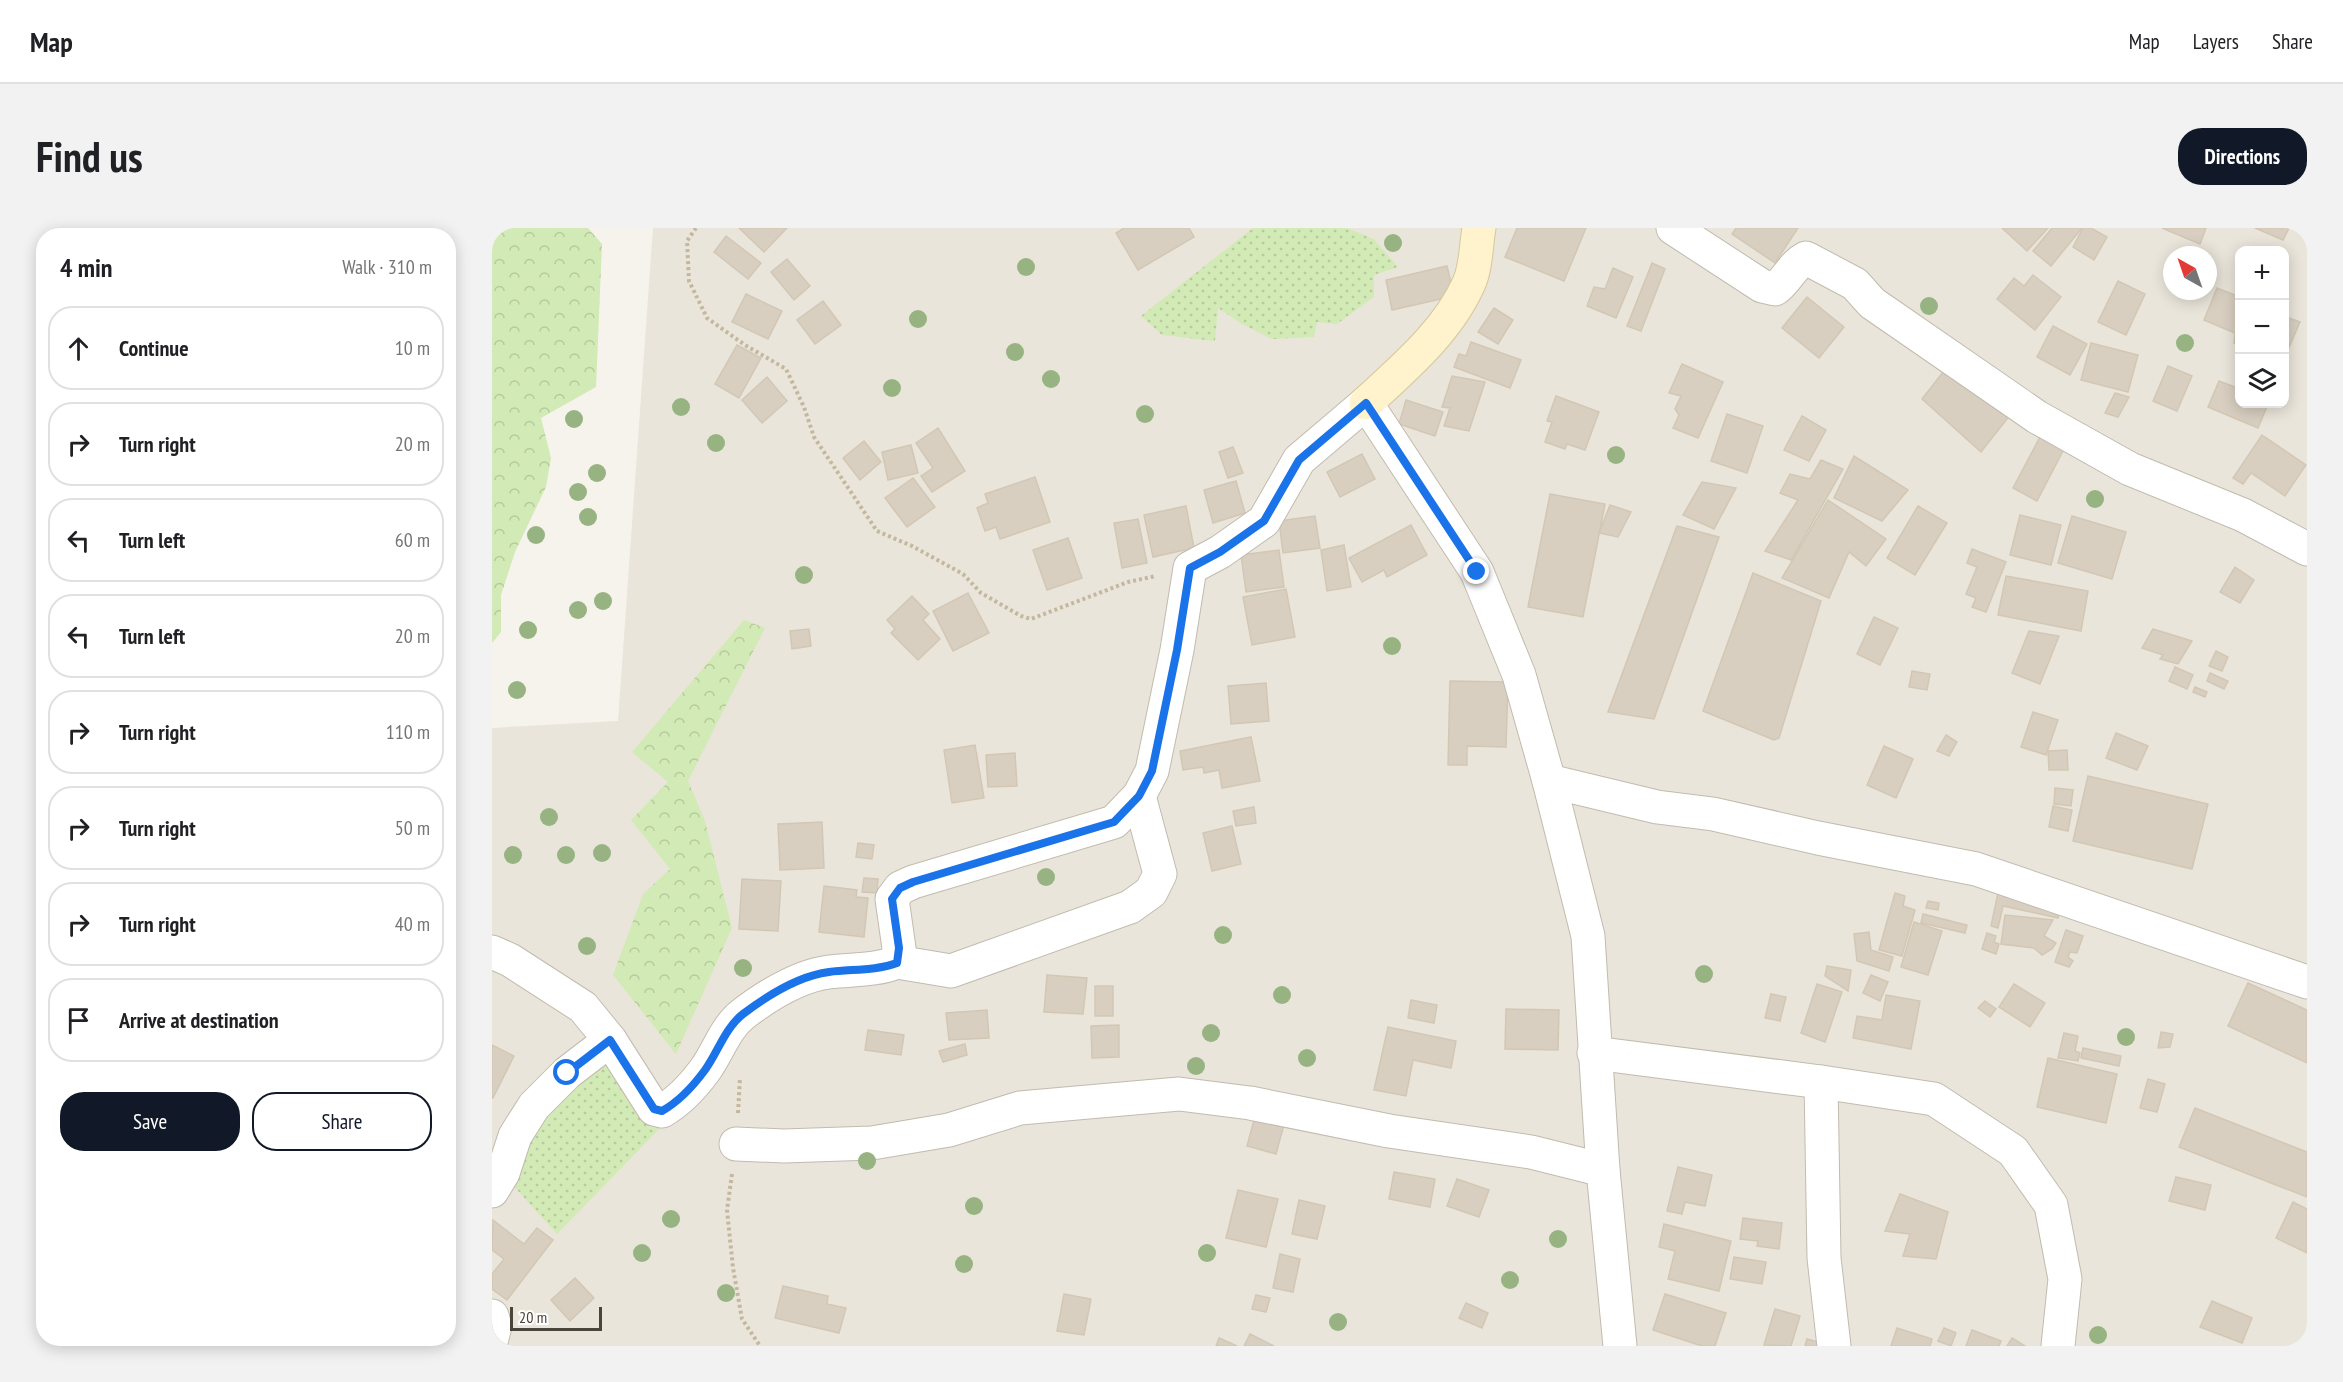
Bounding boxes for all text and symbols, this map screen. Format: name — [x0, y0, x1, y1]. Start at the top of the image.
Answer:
text: Map — [30, 23, 73, 60]
text: Map — [2129, 28, 2160, 55]
text: Layers — [2193, 28, 2239, 55]
text: Share — [2272, 28, 2313, 55]
button: Directions — [2178, 128, 2307, 185]
text: Find us — [36, 129, 143, 184]
north arrow — [2163, 246, 2217, 300]
map controls — [2235, 246, 2289, 408]
button: + — [2235, 246, 2289, 300]
text: 4 min — [60, 251, 113, 284]
text: Walk · 310 m — [342, 254, 432, 280]
button: − — [2235, 300, 2289, 354]
icon: ahead — [62, 332, 95, 365]
text: Continue — [119, 334, 189, 362]
text: 10 m — [395, 335, 430, 361]
button: layers — [2235, 354, 2289, 408]
icon: right — [62, 428, 95, 461]
text: Turn right — [119, 430, 196, 458]
text: 20 m — [395, 431, 430, 457]
icon: left — [62, 524, 95, 557]
text: Turn left — [119, 526, 185, 554]
text: 60 m — [395, 527, 430, 553]
route end — [1463, 558, 1489, 584]
icon: left — [62, 620, 95, 653]
text: Turn left — [119, 622, 185, 650]
text: 20 m — [395, 623, 430, 649]
icon: right — [62, 716, 95, 749]
text: Turn right — [119, 718, 196, 746]
text: 110 m — [386, 719, 430, 745]
icon: right — [62, 812, 95, 845]
text: Turn right — [119, 814, 196, 842]
text: 50 m — [395, 815, 430, 841]
icon: right — [62, 908, 95, 941]
text: Turn right — [119, 910, 196, 938]
text: 40 m — [395, 911, 430, 937]
icon: arrive — [62, 1004, 95, 1037]
text: Arrive at destination — [119, 1006, 279, 1034]
route start — [553, 1059, 579, 1085]
button: Save — [60, 1092, 240, 1151]
button: Share — [252, 1092, 432, 1151]
scale bar — [510, 1304, 602, 1332]
text: 20 m — [519, 1307, 547, 1327]

